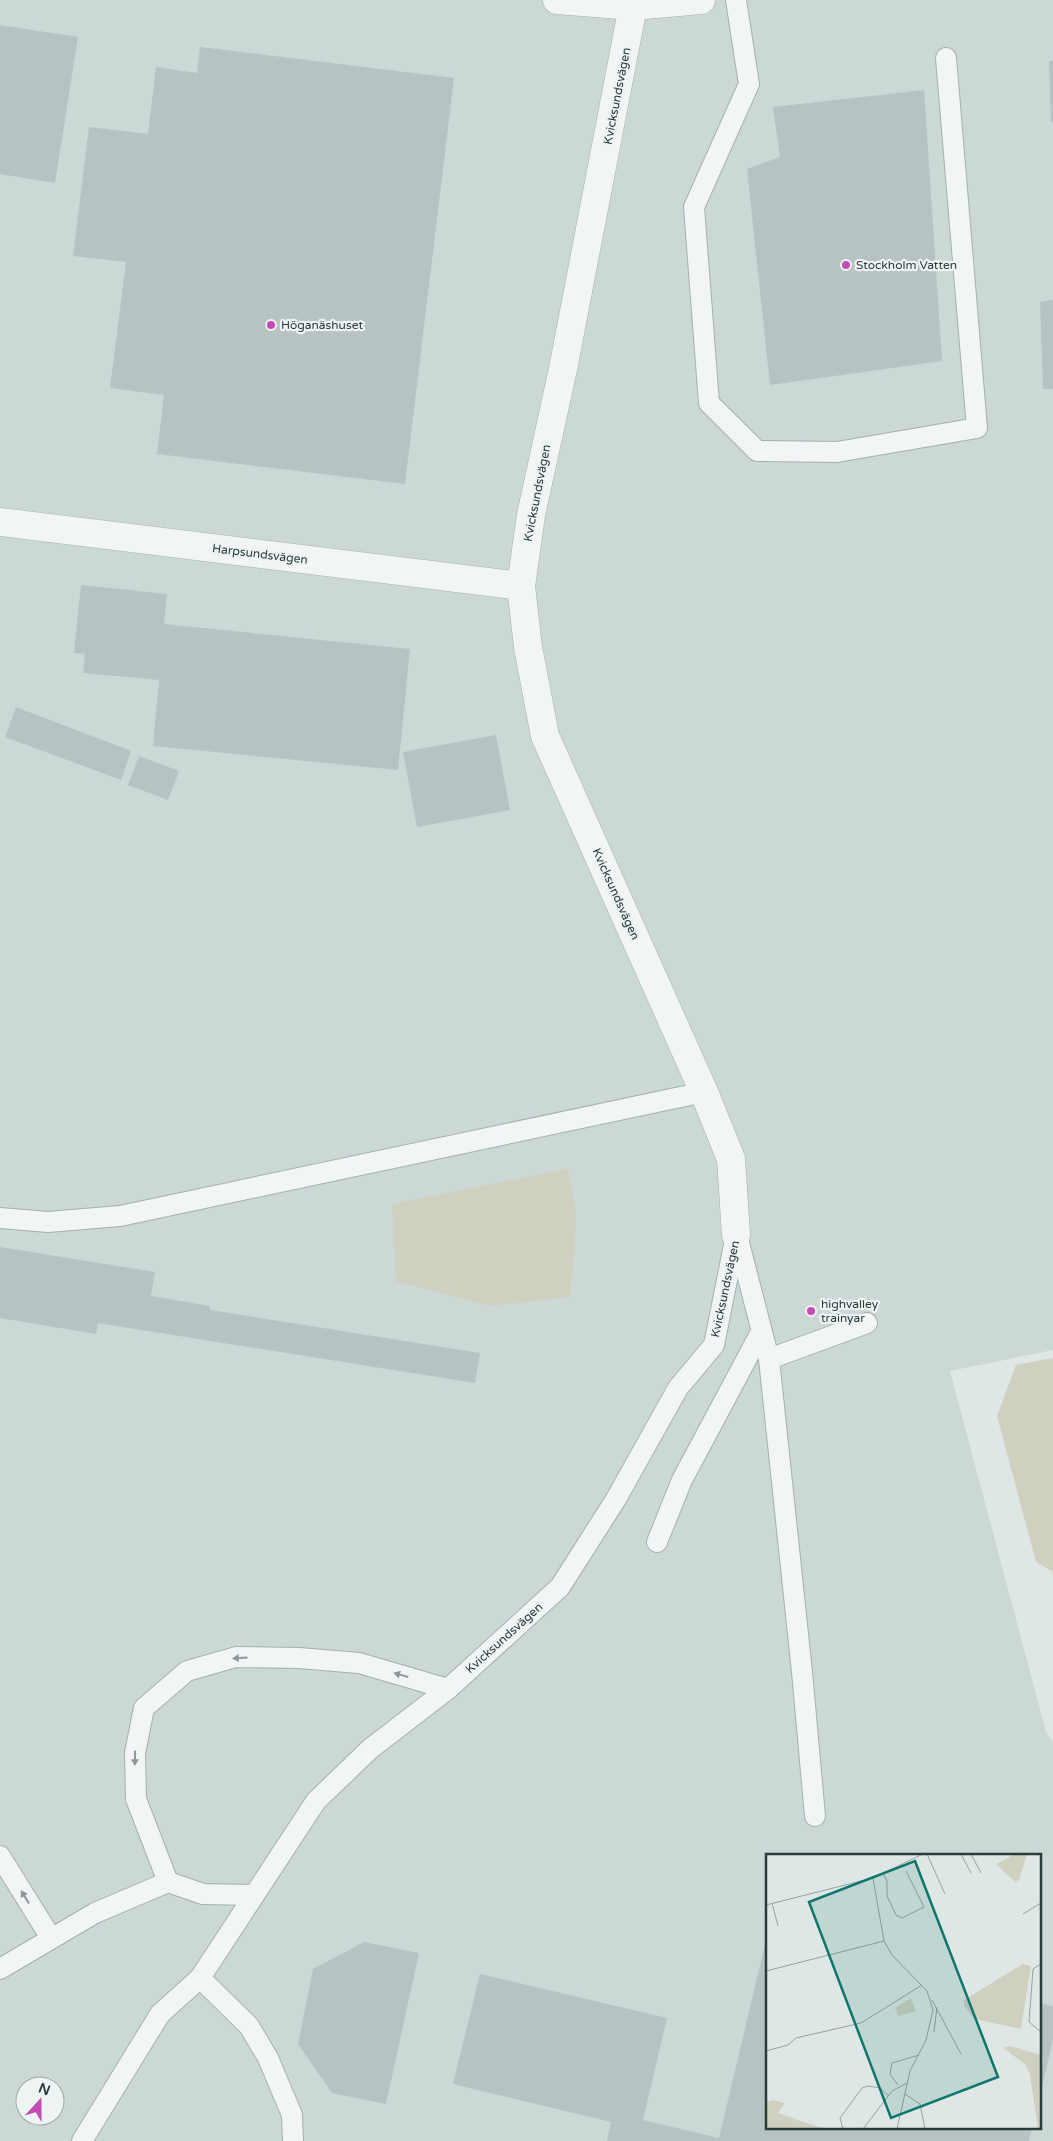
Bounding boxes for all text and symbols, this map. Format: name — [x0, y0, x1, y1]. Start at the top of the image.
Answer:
street label: Kvicksundsvägen — [601, 46, 633, 146]
place label: Stockholm Vatten — [856, 258, 957, 272]
marker: Stockholm Vatten — [840, 259, 852, 271]
place label: Höganäshuset — [281, 318, 363, 332]
marker: Höganäshuset — [265, 319, 277, 331]
street label: Kvicksundsvägen — [521, 443, 553, 543]
street label: Harpsundsvägen — [211, 541, 309, 567]
street label: Kvicksundsvägen — [590, 846, 642, 942]
street label: Kvicksundsvägen — [708, 1239, 742, 1339]
place label: highvalley trainyar — [821, 1297, 879, 1325]
marker: highvalley trainyar — [805, 1305, 817, 1317]
street label: Kvicksundsvägen — [463, 1600, 545, 1676]
one-way arrow — [232, 1655, 248, 1663]
one-way arrow — [393, 1671, 408, 1679]
one-way arrow — [131, 1750, 139, 1766]
inset map — [766, 1854, 1040, 2128]
one-way arrow — [21, 1891, 30, 1904]
north arrow — [15, 2076, 65, 2126]
text: N — [36, 2079, 53, 2099]

